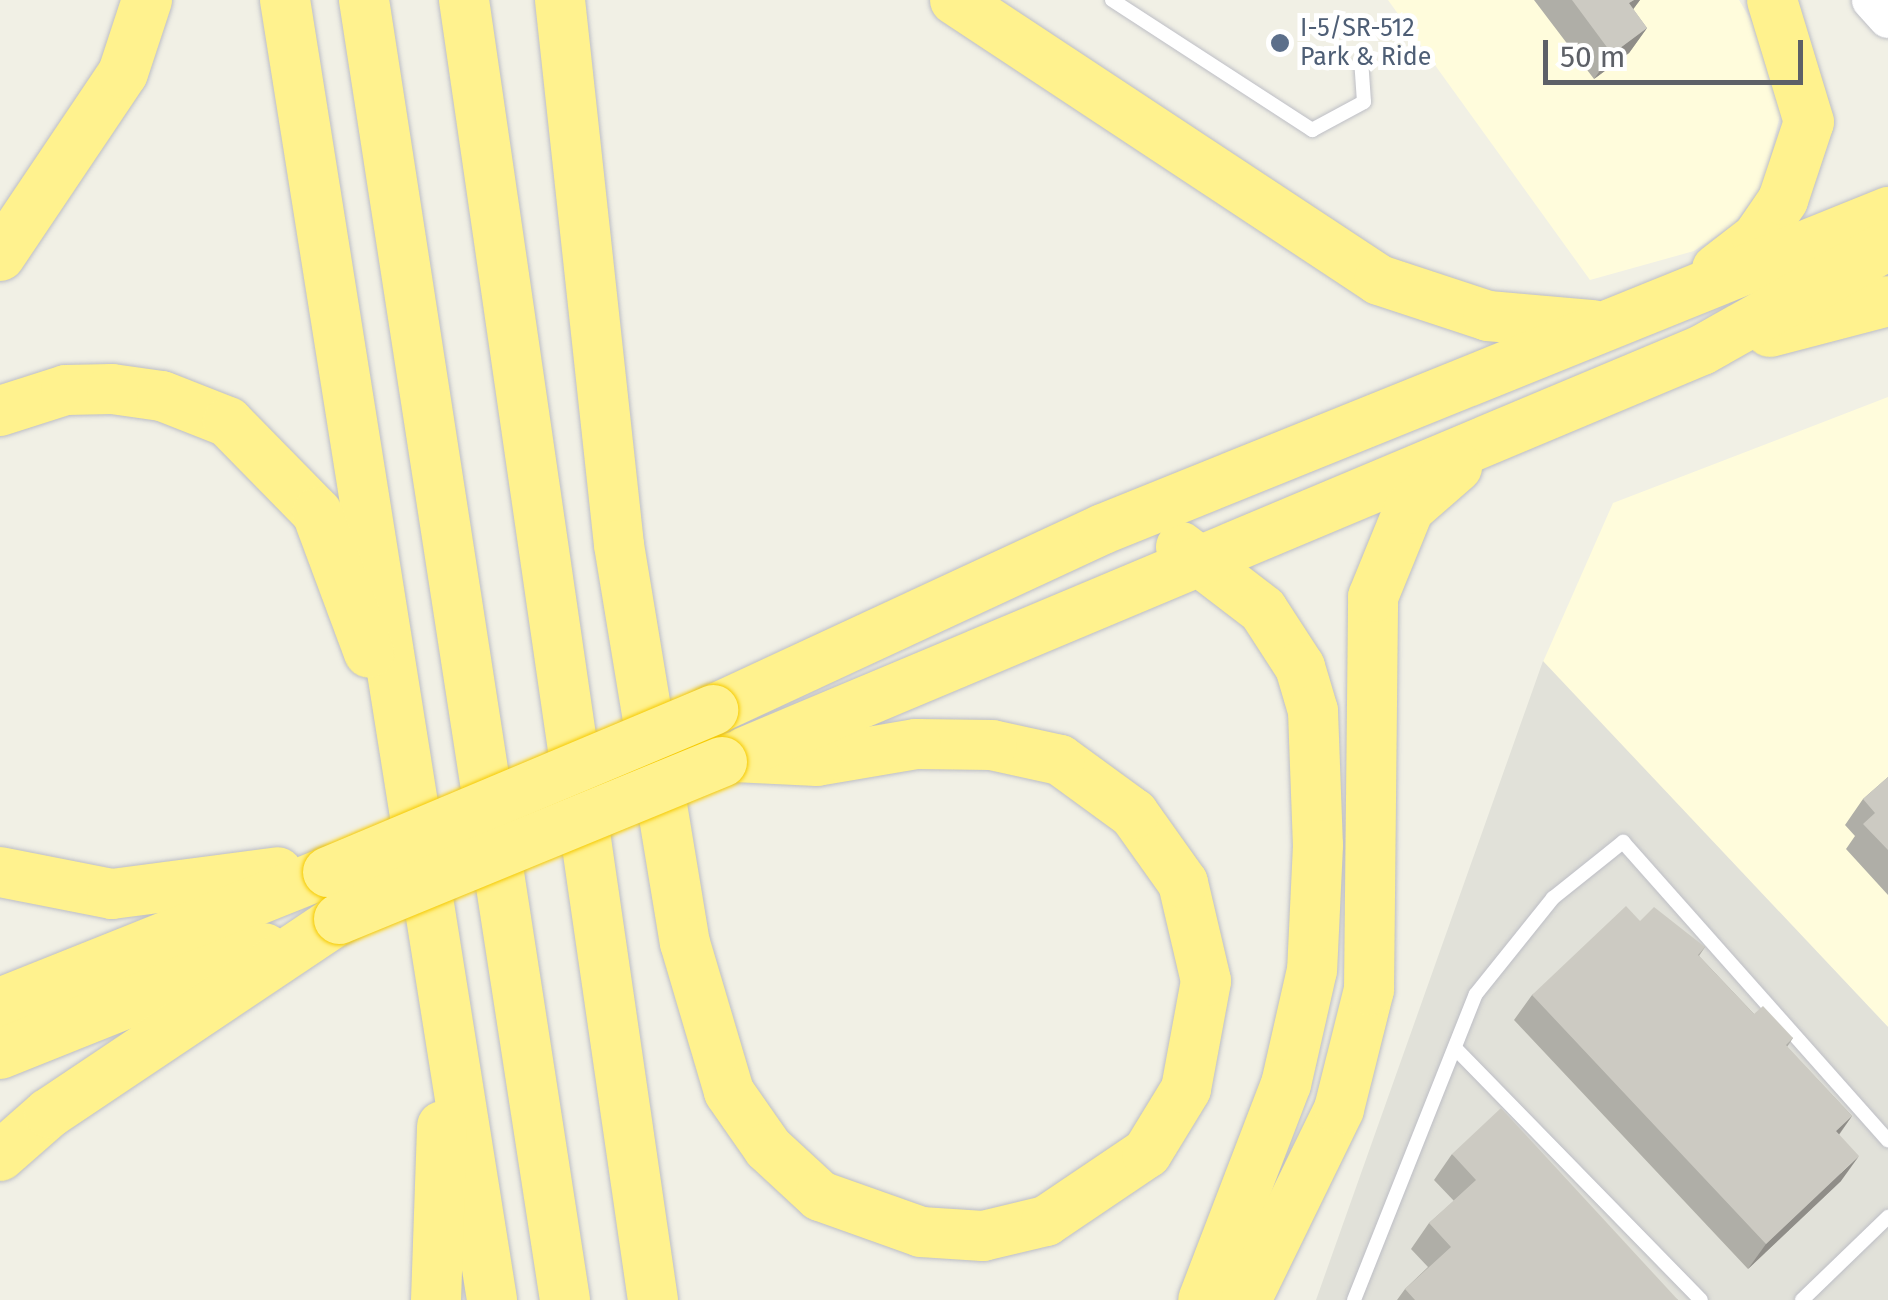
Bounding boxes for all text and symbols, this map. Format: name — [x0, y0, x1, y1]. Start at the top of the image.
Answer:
place label: I-5/SR-512 Park & Ride — [1300, 14, 1431, 73]
scale bar — [1548, 20, 1808, 82]
marker: I-5/SR-512 Park & Ride — [1269, 32, 1291, 54]
text: 50 m — [1560, 39, 1625, 75]

